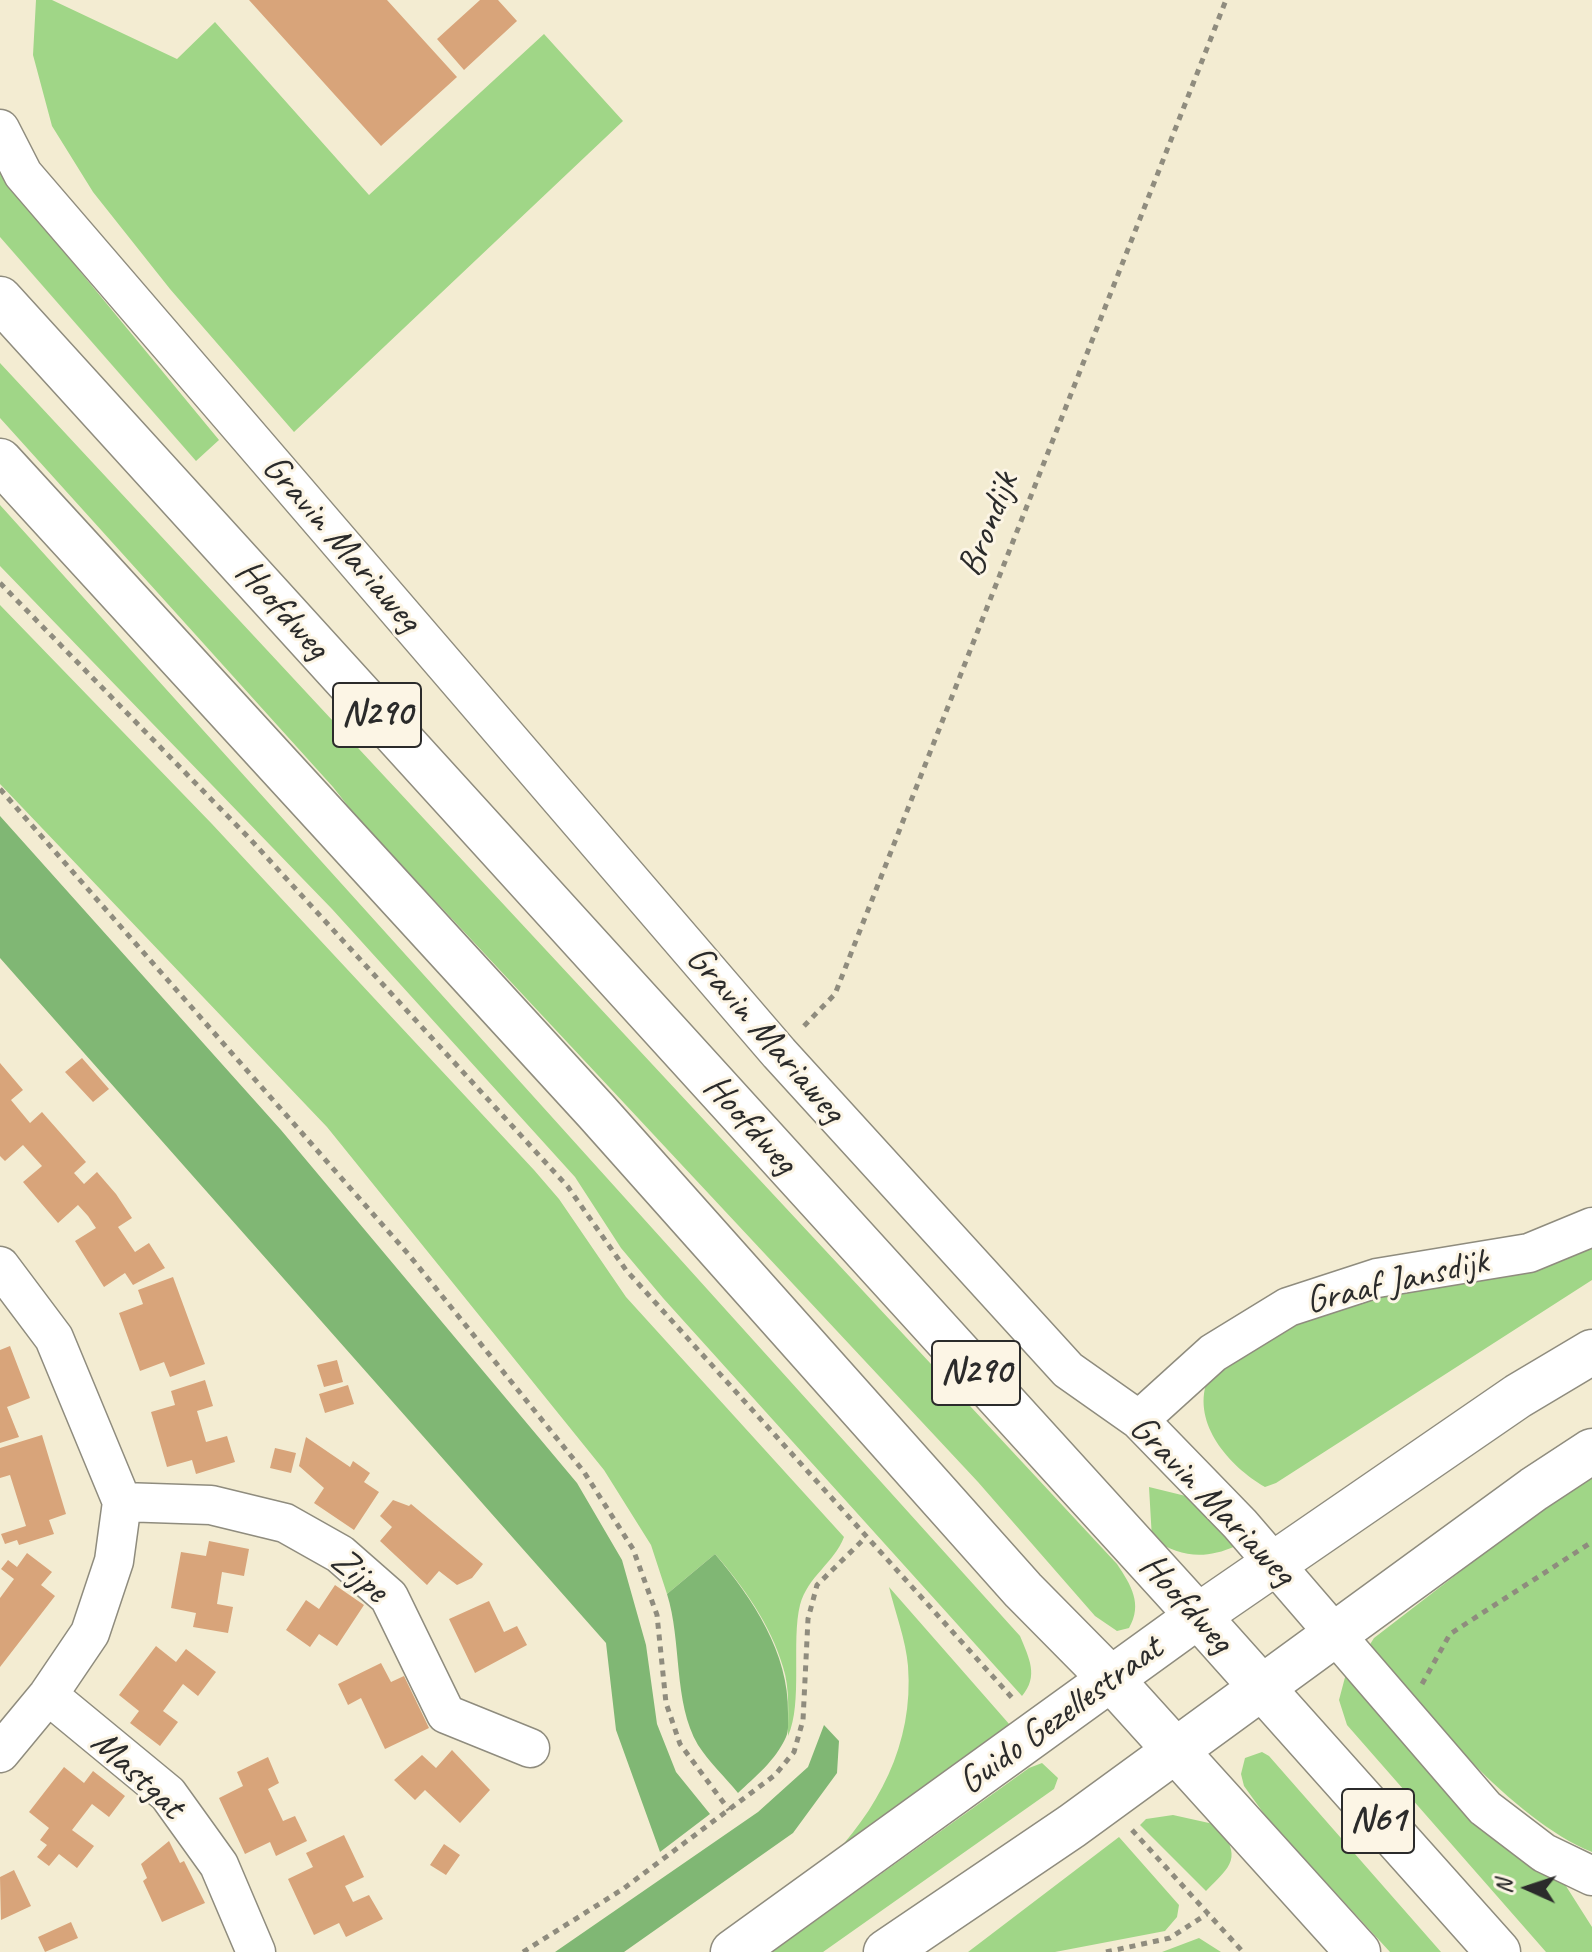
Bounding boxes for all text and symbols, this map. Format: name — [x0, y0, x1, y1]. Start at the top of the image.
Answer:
street label: Gravin Mariaweg — [251, 446, 431, 642]
street label: Brondijk — [948, 467, 1030, 583]
street label: Hoofdweg — [225, 550, 339, 670]
road number: N290 — [333, 683, 421, 747]
street label: Gravin Mariaweg — [675, 937, 855, 1133]
street label: Hoofdweg — [693, 1065, 807, 1185]
street label: Graaf Jansdijk — [1301, 1239, 1493, 1325]
road number: N290 — [932, 1341, 1020, 1405]
street label: Gravin Mariaweg — [1119, 1406, 1305, 1596]
street label: Zijpe — [321, 1539, 397, 1613]
street label: Hoofdweg — [1129, 1544, 1243, 1664]
street label: Guido Gezellestraat — [950, 1627, 1172, 1805]
street label: Mastgat — [81, 1721, 193, 1829]
road number: N61 — [1342, 1789, 1414, 1853]
north arrow — [1488, 1848, 1568, 1928]
text: N — [1490, 1879, 1518, 1894]

